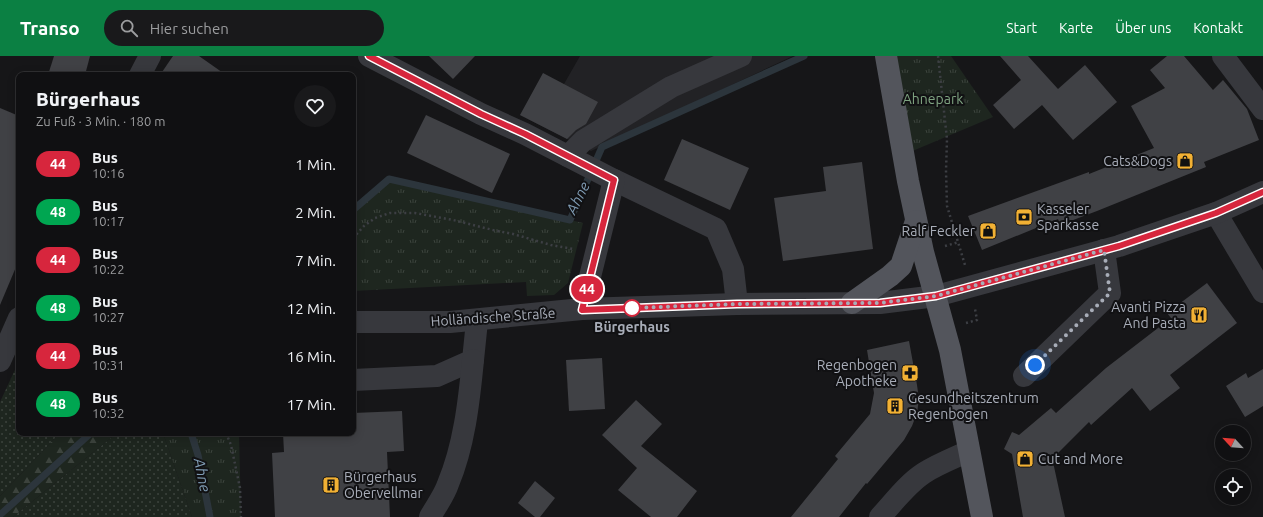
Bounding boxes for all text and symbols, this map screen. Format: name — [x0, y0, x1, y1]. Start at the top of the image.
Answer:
search box — [104, 10, 384, 46]
text: Transo — [20, 17, 80, 39]
icon: search — [118, 17, 140, 39]
text: Hier suchen — [150, 20, 229, 37]
text: Start — [1006, 20, 1037, 36]
text: Karte — [1059, 20, 1093, 36]
text: Über uns — [1115, 20, 1171, 36]
text: Kontakt — [1193, 20, 1243, 36]
button: heart — [294, 85, 336, 127]
text: Bürgerhaus — [36, 88, 140, 110]
park label: Ahnepark — [903, 91, 963, 107]
text: Zu Fuß · 3 Min. · 180 m — [36, 114, 165, 128]
text: Bus — [92, 149, 118, 166]
shop icon: Cats&Dogs — [1175, 151, 1195, 171]
place label: Cats&Dogs — [1103, 153, 1172, 169]
text: 44 — [50, 156, 66, 172]
text: 1 Min. — [295, 156, 336, 173]
text: 10:16 — [92, 166, 125, 180]
water label: Ahne — [562, 178, 593, 218]
text: Bus — [92, 197, 118, 214]
place label: Kasseler Sparkasse — [1037, 201, 1099, 233]
text: 48 — [50, 204, 66, 220]
text: 2 Min. — [295, 204, 336, 221]
bank icon: Kasseler Sparkasse — [1014, 207, 1034, 227]
text: 10:17 — [92, 214, 125, 228]
shop icon: Ralf Feckler — [978, 221, 998, 241]
place label: Ralf Feckler — [902, 223, 976, 239]
text: Bus — [92, 245, 118, 262]
text: 44 — [50, 252, 66, 268]
text: 7 Min. — [295, 252, 336, 269]
text: 10:22 — [92, 262, 125, 276]
line badge: 44 — [569, 276, 605, 302]
text: 44 — [579, 281, 595, 297]
text: Bus — [92, 293, 118, 310]
marker: Bürgerhaus — [623, 299, 641, 317]
place label: Avanti Pizza And Pasta — [1111, 299, 1186, 331]
text: 48 — [50, 300, 66, 316]
text: 12 Min. — [287, 300, 336, 317]
street label: Holländische Straße — [430, 305, 556, 329]
restaurant icon: Avanti Pizza And Pasta — [1189, 305, 1209, 325]
text: 10:27 — [92, 310, 125, 324]
place label: Bürgerhaus — [594, 319, 670, 335]
text: Bus — [92, 341, 118, 358]
text: 44 — [50, 348, 66, 364]
text: 16 Min. — [287, 348, 336, 365]
your location — [1025, 355, 1045, 375]
place label: Regenbogen Apotheke — [817, 357, 897, 389]
text: 10:31 — [92, 358, 125, 372]
pharmacy icon: Regenbogen Apotheke — [900, 363, 920, 383]
text: Bus — [92, 389, 118, 406]
place label: Gesundheitszentrum Regenbogen — [908, 390, 1039, 422]
text: 48 — [50, 396, 66, 412]
text: 17 Min. — [287, 396, 336, 413]
building icon: Gesundheitszentrum Regenbogen — [885, 396, 905, 416]
text: 10:32 — [92, 406, 125, 420]
north arrow — [1215, 425, 1251, 461]
map controls — [1215, 425, 1251, 505]
shop icon: Cut and More — [1015, 449, 1035, 469]
place label: Cut and More — [1038, 451, 1123, 467]
water label: Ahne — [191, 456, 214, 494]
place label: Bürgerhaus Obervellmar — [344, 469, 424, 501]
button: locate — [1215, 469, 1251, 505]
building icon: Bürgerhaus Obervellmar — [321, 475, 341, 495]

